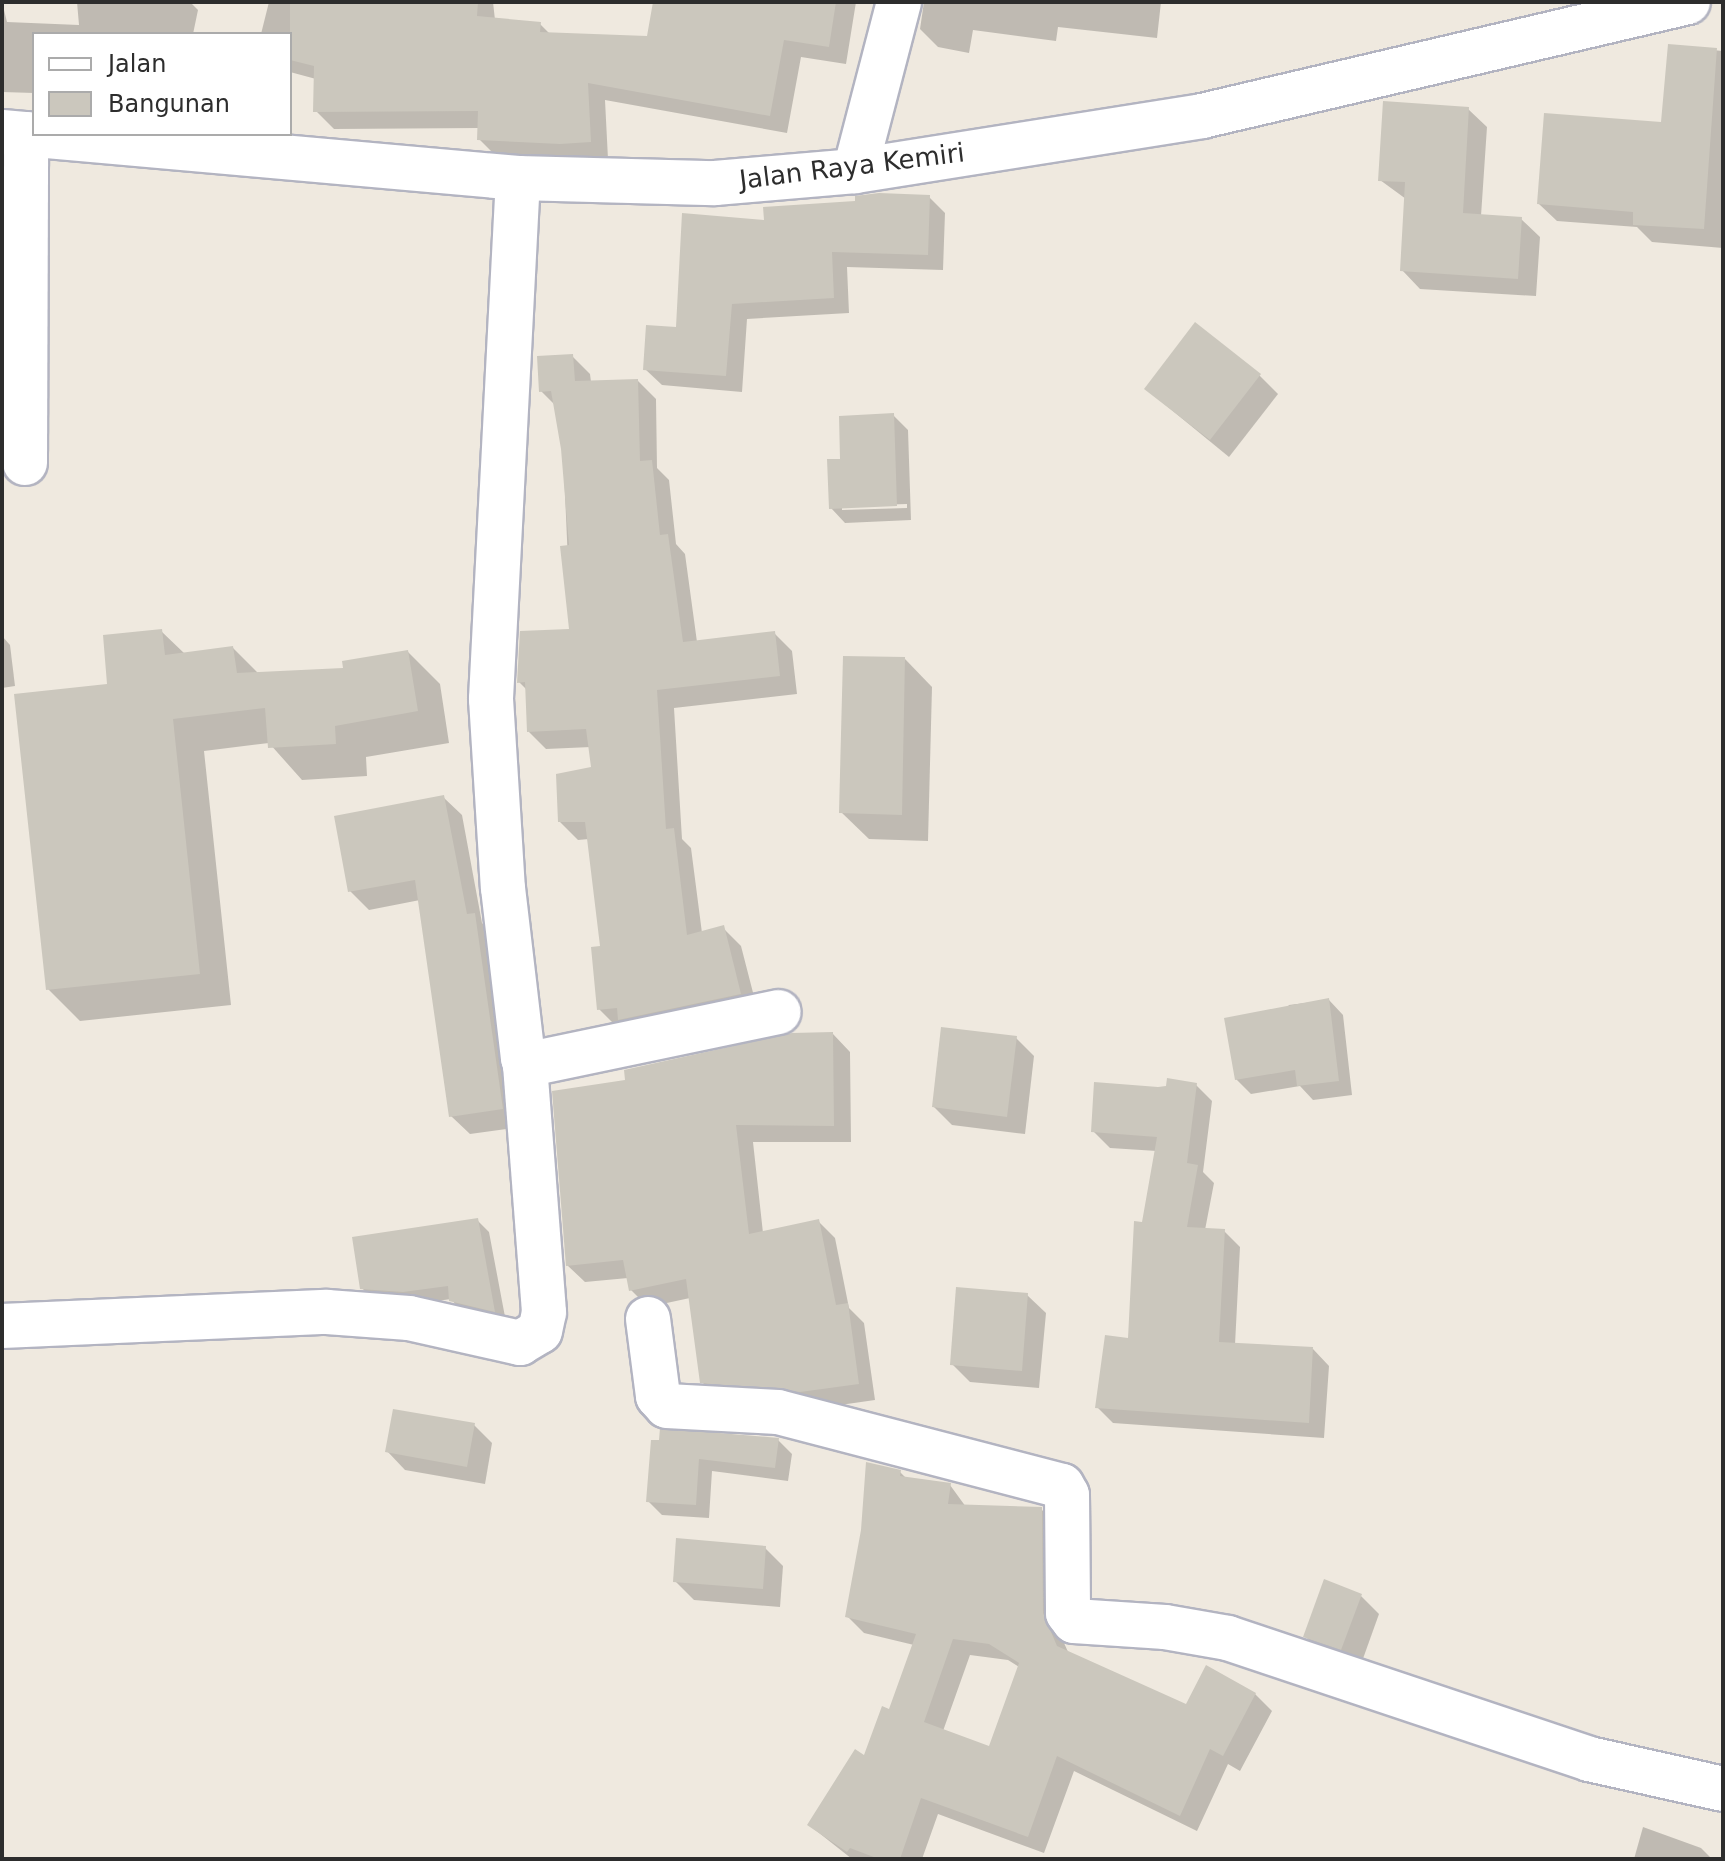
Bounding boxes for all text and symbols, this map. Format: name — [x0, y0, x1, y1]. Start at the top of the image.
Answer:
legend — [32, 32, 292, 136]
text: Jalan — [108, 50, 166, 78]
text: Bangunan — [108, 90, 230, 118]
street label: Jalan Raya Kemiri — [738, 138, 966, 196]

